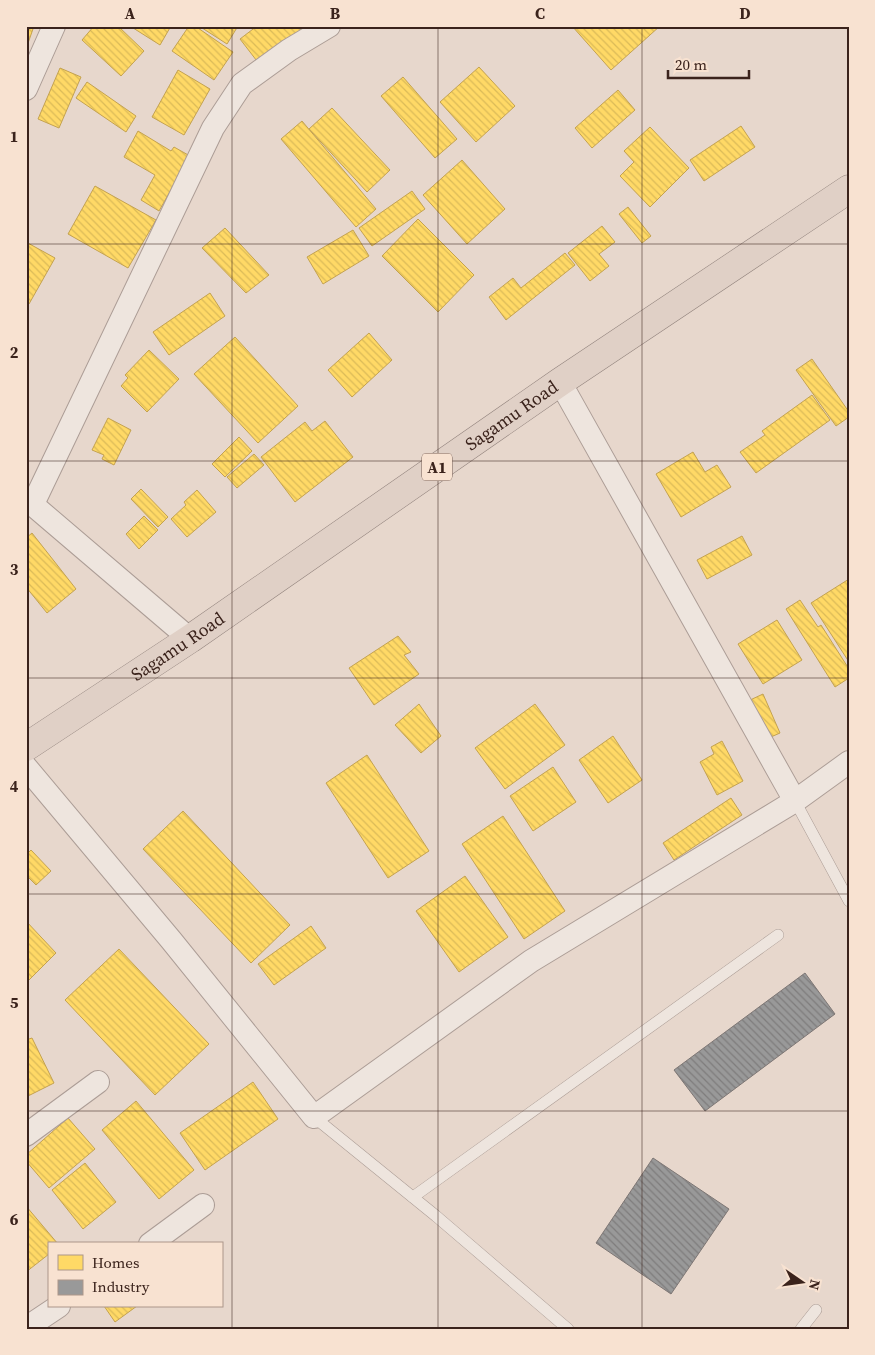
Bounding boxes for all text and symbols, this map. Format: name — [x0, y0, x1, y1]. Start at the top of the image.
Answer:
text: A — [125, 2, 136, 24]
text: B — [330, 2, 341, 24]
text: C — [535, 2, 545, 24]
text: D — [739, 2, 751, 24]
scale bar — [668, 48, 749, 80]
text: 20 m — [675, 54, 707, 75]
text: 1 — [10, 125, 18, 147]
text: 2 — [10, 341, 19, 363]
street label: Sagamu Road — [460, 374, 563, 456]
road number: A1 — [422, 454, 452, 481]
text: 3 — [10, 558, 19, 580]
street label: Sagamu Road — [126, 606, 229, 687]
text: 4 — [10, 775, 19, 797]
text: 5 — [10, 991, 19, 1013]
text: 6 — [10, 1208, 19, 1230]
legend — [48, 1242, 222, 1308]
text: Homes — [92, 1252, 139, 1273]
north arrow — [778, 1258, 828, 1308]
text: Industry — [92, 1276, 150, 1297]
text: N — [804, 1278, 826, 1292]

